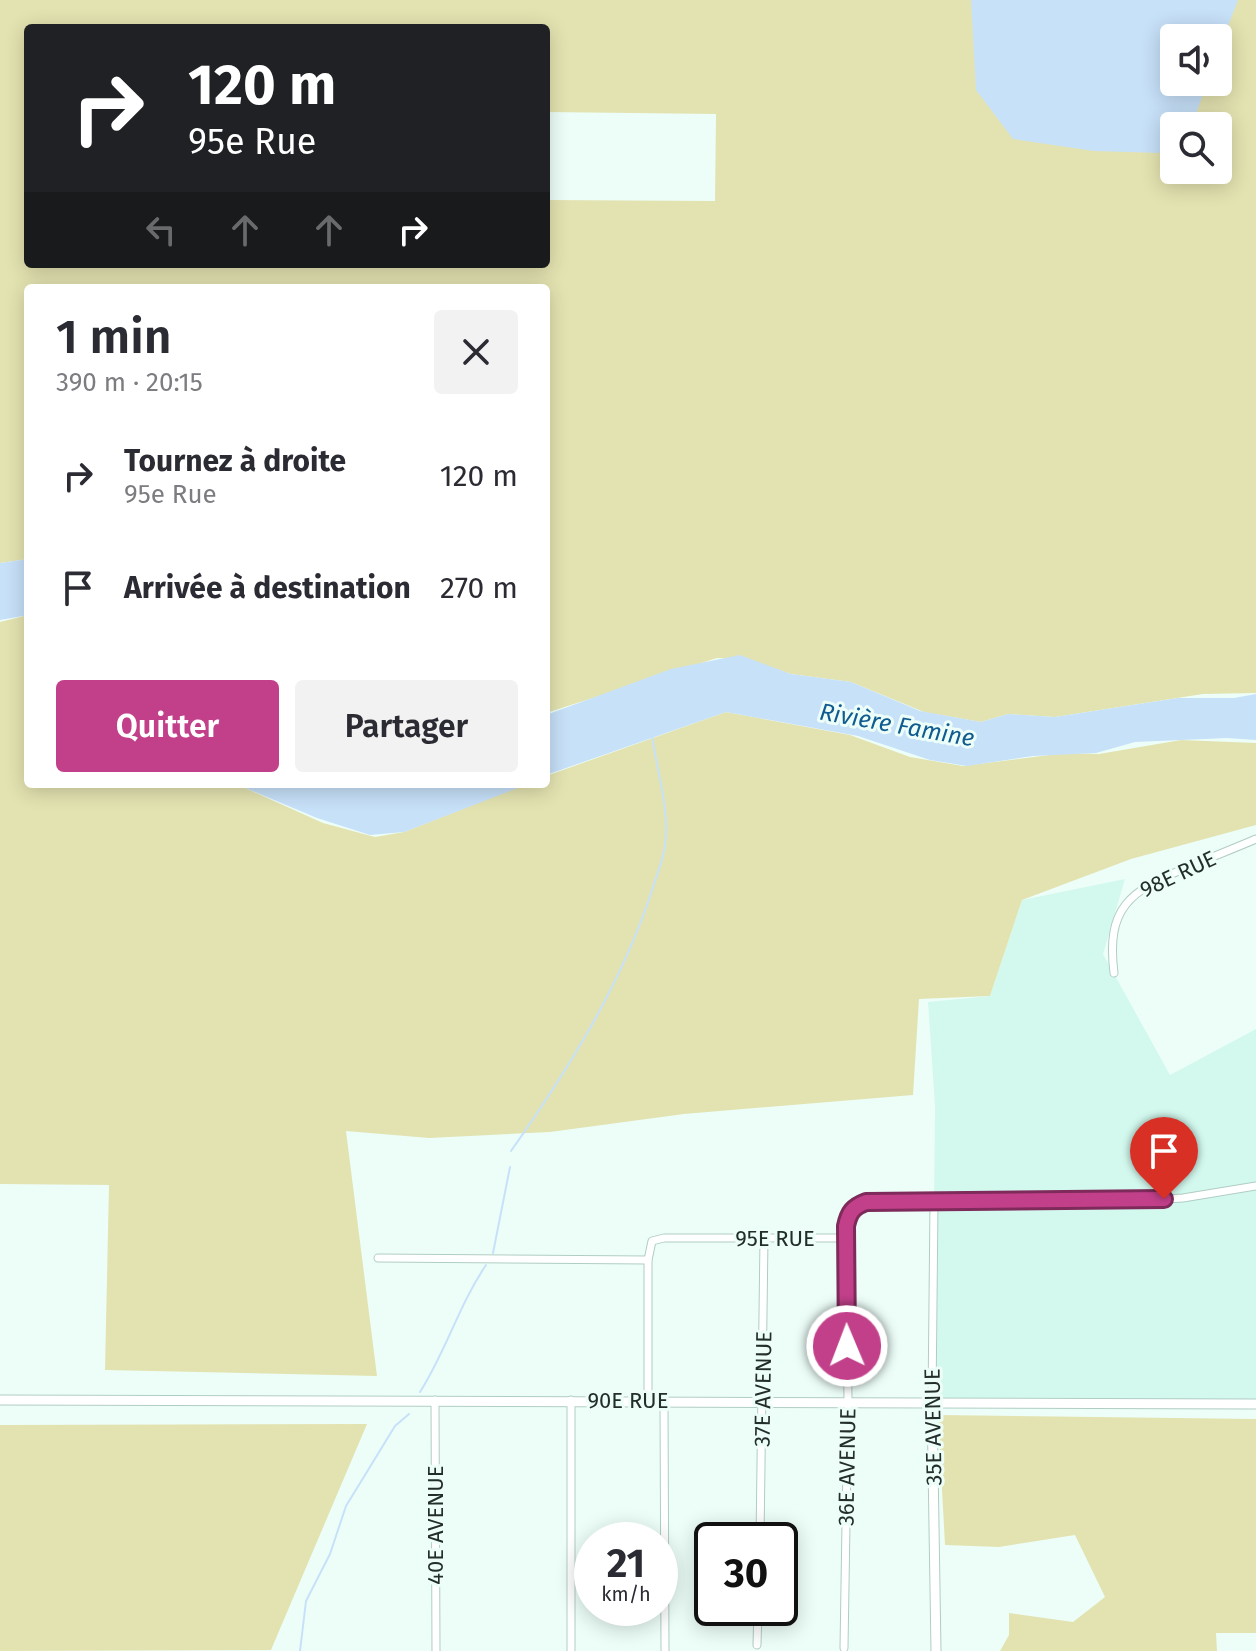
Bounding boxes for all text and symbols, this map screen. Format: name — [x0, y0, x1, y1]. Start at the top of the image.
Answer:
map controls — [1160, 24, 1232, 184]
button: sound — [1160, 24, 1232, 96]
text: 120 m — [188, 52, 336, 119]
icon: right — [56, 56, 160, 160]
button: search — [1160, 112, 1232, 184]
text: 95e Rue — [188, 120, 316, 164]
icon: left — [139, 208, 183, 252]
icon: ahead — [223, 208, 267, 252]
icon: ahead — [307, 208, 351, 252]
icon: right — [391, 208, 435, 252]
text: 1 min — [56, 308, 172, 366]
button: close — [434, 310, 518, 394]
text: 390 m · 20:15 — [56, 367, 203, 398]
text: Tournez à droite — [124, 443, 346, 479]
icon: right — [56, 454, 100, 498]
text: 120 m — [440, 458, 518, 494]
text: 95e Rue — [124, 479, 217, 510]
icon: arrive — [56, 566, 100, 610]
text: Arrivée à destination — [124, 570, 411, 606]
text: 270 m — [440, 570, 518, 606]
button: Quitter — [56, 680, 279, 772]
button: Partager — [295, 680, 518, 772]
water label: Rivière Famine — [817, 698, 977, 752]
street label: 98E RUE — [1136, 845, 1220, 903]
pin — [1130, 1117, 1198, 1199]
icon: arrive — [1142, 1129, 1186, 1173]
street label: 95E RUE — [735, 1225, 815, 1252]
position arrow — [805, 1304, 889, 1388]
street label: 37E AVENUE — [748, 1331, 778, 1447]
street label: 35E AVENUE — [918, 1368, 948, 1486]
street label: 90E RUE — [588, 1387, 668, 1414]
street label: 36E AVENUE — [832, 1408, 862, 1526]
street label: 40E AVENUE — [422, 1465, 449, 1585]
speed limit sign: 30 — [694, 1522, 798, 1626]
text: 21 — [607, 1540, 645, 1588]
text: km/h — [601, 1582, 651, 1606]

